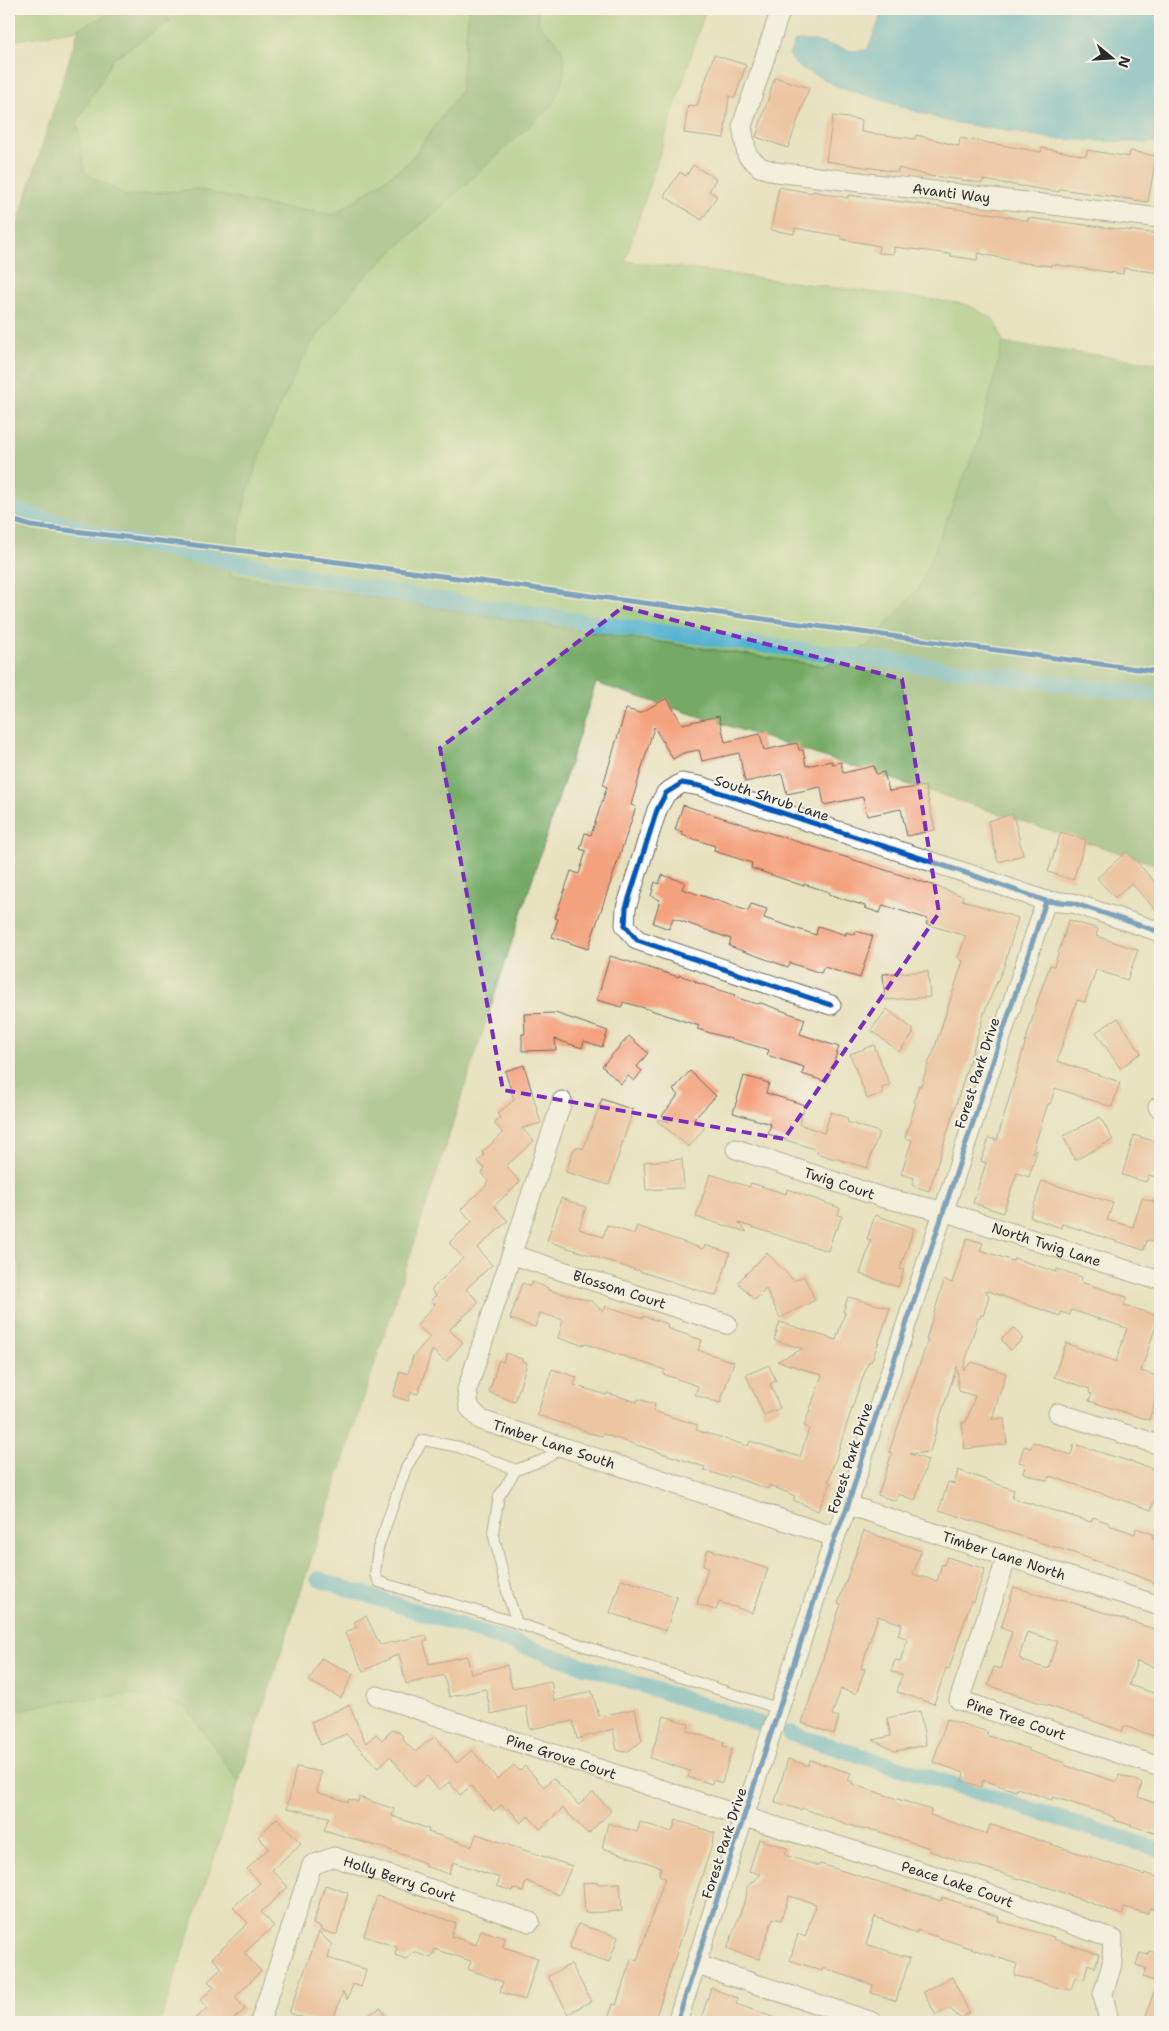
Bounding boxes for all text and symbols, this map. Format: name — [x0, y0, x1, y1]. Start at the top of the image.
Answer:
north arrow — [1086, 32, 1136, 82]
text: N — [1114, 54, 1135, 70]
street label: Avanti Way — [912, 179, 992, 207]
street label: South Shrub Lane — [712, 771, 832, 825]
street label: Forest Park Drive — [951, 1015, 1003, 1131]
street label: Twig Court — [802, 1163, 877, 1203]
street label: North Twig Lane — [990, 1218, 1103, 1270]
street label: Blossom Court — [571, 1266, 668, 1313]
street label: Forest Park Drive — [824, 1400, 876, 1516]
street label: Timber Lane South — [491, 1416, 618, 1473]
street label: Timber Lane North — [940, 1527, 1068, 1584]
street label: Pine Tree Court — [964, 1694, 1068, 1744]
street label: Pine Grove Court — [504, 1730, 619, 1783]
street label: Forest Park Drive — [698, 1785, 750, 1901]
street label: Holly Berry Court — [341, 1852, 458, 1906]
street label: Peace Lake Court — [899, 1857, 1016, 1911]

